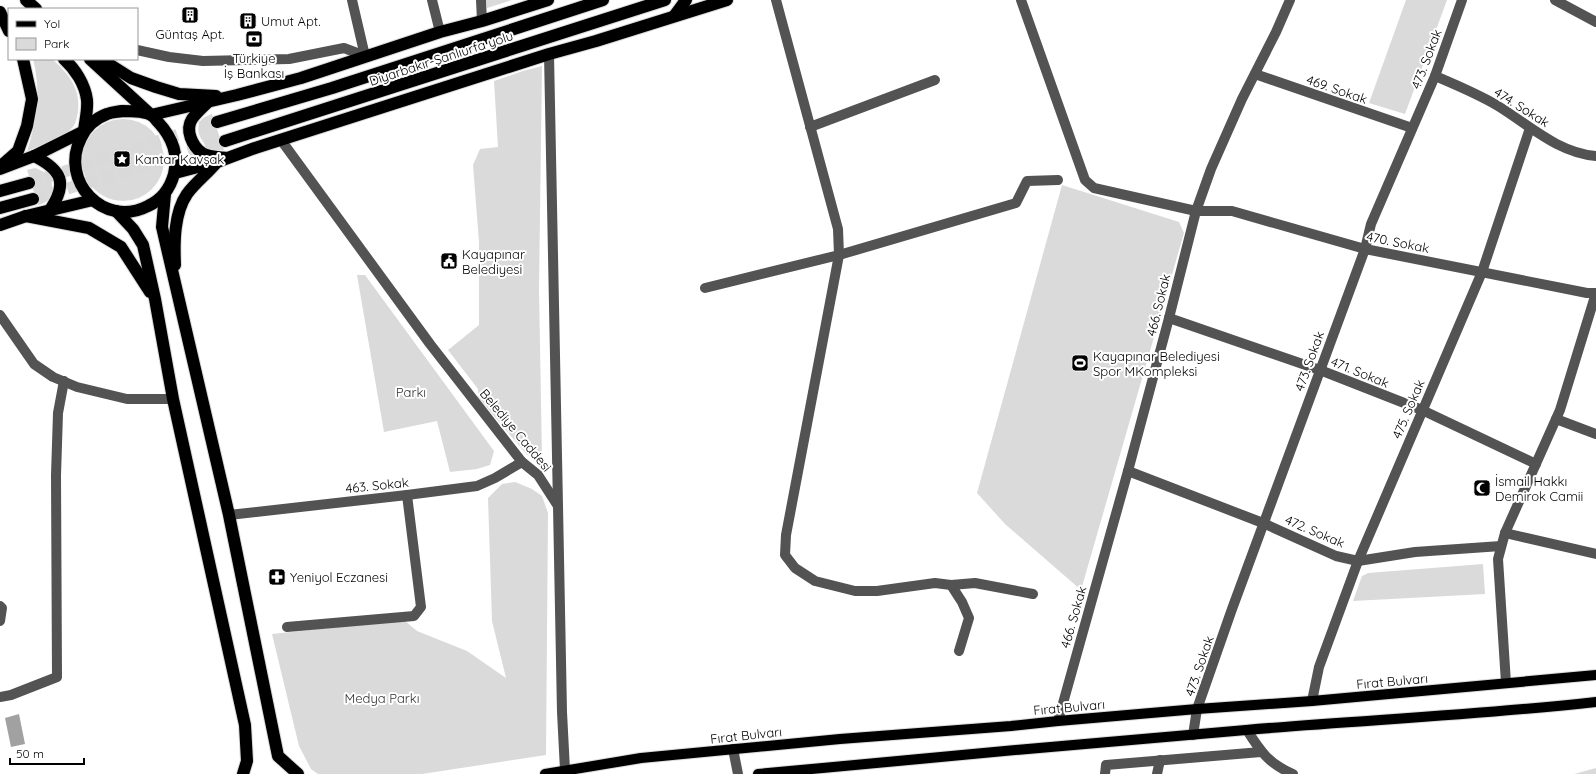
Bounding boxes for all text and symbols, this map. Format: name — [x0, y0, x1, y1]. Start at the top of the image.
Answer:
building icon: Güntaş Apt. — [180, 5, 200, 25]
legend — [8, 8, 138, 60]
building icon: Umut Apt. — [238, 11, 258, 31]
place label: Umut Apt. — [261, 13, 321, 29]
text: Yol — [44, 16, 60, 31]
place label: Güntaş Apt. — [156, 26, 224, 42]
street label: Diyarbakır-Şanlıurfa yolu — [367, 27, 515, 89]
street label: 473. Sokak — [1407, 27, 1445, 91]
bank icon: Türkiye İş Bankası — [244, 29, 264, 49]
text: Park — [44, 36, 69, 51]
place label: Türkiye İş Bankası — [224, 50, 284, 81]
street label: 469. Sokak — [1304, 71, 1370, 107]
street label: 474. Sokak — [1491, 84, 1553, 130]
place icon: Kantar Kavşak — [112, 149, 132, 169]
place label: Kantar Kavşak — [135, 151, 224, 167]
street label: 470. Sokak — [1365, 228, 1431, 256]
place label: Kayapınar Belediyesi — [462, 246, 525, 277]
public building icon: Kayapınar Belediyesi — [439, 251, 459, 271]
street label: 466. Sokak — [1143, 272, 1173, 338]
street label: 473. Sokak — [1291, 329, 1327, 393]
place label: Kayapınar Belediyesi Spor MKompleksi — [1093, 348, 1220, 379]
sports icon: Kayapınar Belediyesi Spor MKompleksi — [1070, 353, 1090, 373]
street label: 471. Sokak — [1329, 353, 1391, 391]
street label: 475. Sokak — [1388, 377, 1428, 441]
park label: Parkı — [396, 384, 426, 400]
street label: Belediye Caddesi — [477, 385, 555, 475]
place label: İsmail Hakkı Demirok Camii — [1495, 473, 1583, 504]
street label: 463. Sokak — [345, 474, 409, 496]
mosque icon: İsmail Hakkı Demirok Camii — [1472, 478, 1492, 498]
street label: 472. Sokak — [1283, 511, 1347, 551]
pharmacy icon: Yeniyol Eczanesi — [267, 567, 287, 587]
place label: Yeniyol Eczanesi — [290, 569, 388, 585]
street label: 466. Sokak — [1057, 584, 1089, 650]
street label: 473. Sokak — [1181, 634, 1217, 698]
street label: Fırat Bulvarı — [1356, 670, 1428, 692]
park label: Medya Parkı — [344, 690, 420, 706]
street label: Fırat Bulvarı — [1033, 696, 1105, 718]
street label: Fırat Bulvarı — [709, 723, 783, 747]
scale bar — [10, 740, 84, 766]
text: 50 m — [16, 746, 44, 761]

